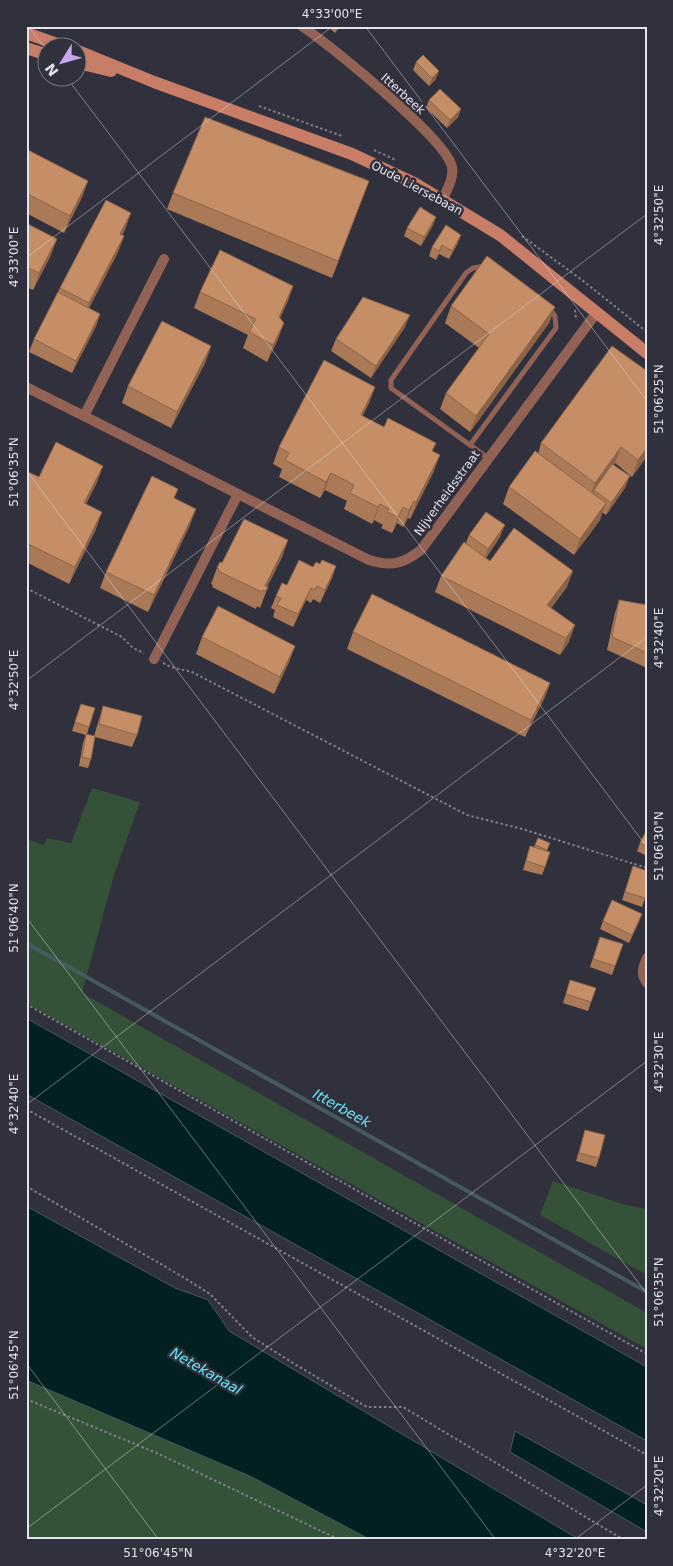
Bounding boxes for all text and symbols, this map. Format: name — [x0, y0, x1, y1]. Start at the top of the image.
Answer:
text: 4°33'00"E — [302, 7, 362, 21]
north arrow — [38, 38, 88, 88]
text: N — [42, 60, 62, 79]
street label: Itterbeek — [378, 71, 428, 117]
street label: Oude Liersebaan — [369, 158, 465, 218]
text: 4°32'50"E — [652, 185, 666, 245]
text: 4°33'00"E — [7, 227, 21, 287]
text: 51°06'25"N — [652, 364, 666, 434]
text: 51°06'35"N — [7, 437, 21, 507]
street label: Nijverheidsstraat — [411, 447, 483, 539]
text: 4°32'40"E — [652, 608, 666, 668]
text: 4°32'50"E — [7, 650, 21, 710]
text: 51°06'30"N — [652, 811, 666, 881]
text: 51°06'40"N — [7, 883, 21, 953]
text: 4°32'30"E — [652, 1032, 666, 1092]
text: 4°32'40"E — [7, 1074, 21, 1134]
water label: Itterbeek — [310, 1086, 375, 1131]
text: 51°06'35"N — [652, 1257, 666, 1327]
text: 51°06'45"N — [7, 1330, 21, 1400]
water label: Netekanaal — [167, 1344, 245, 1398]
text: 4°32'20"E — [652, 1456, 666, 1516]
text: 51°06'45"N — [123, 1546, 193, 1560]
text: 4°32'20"E — [545, 1546, 605, 1560]

